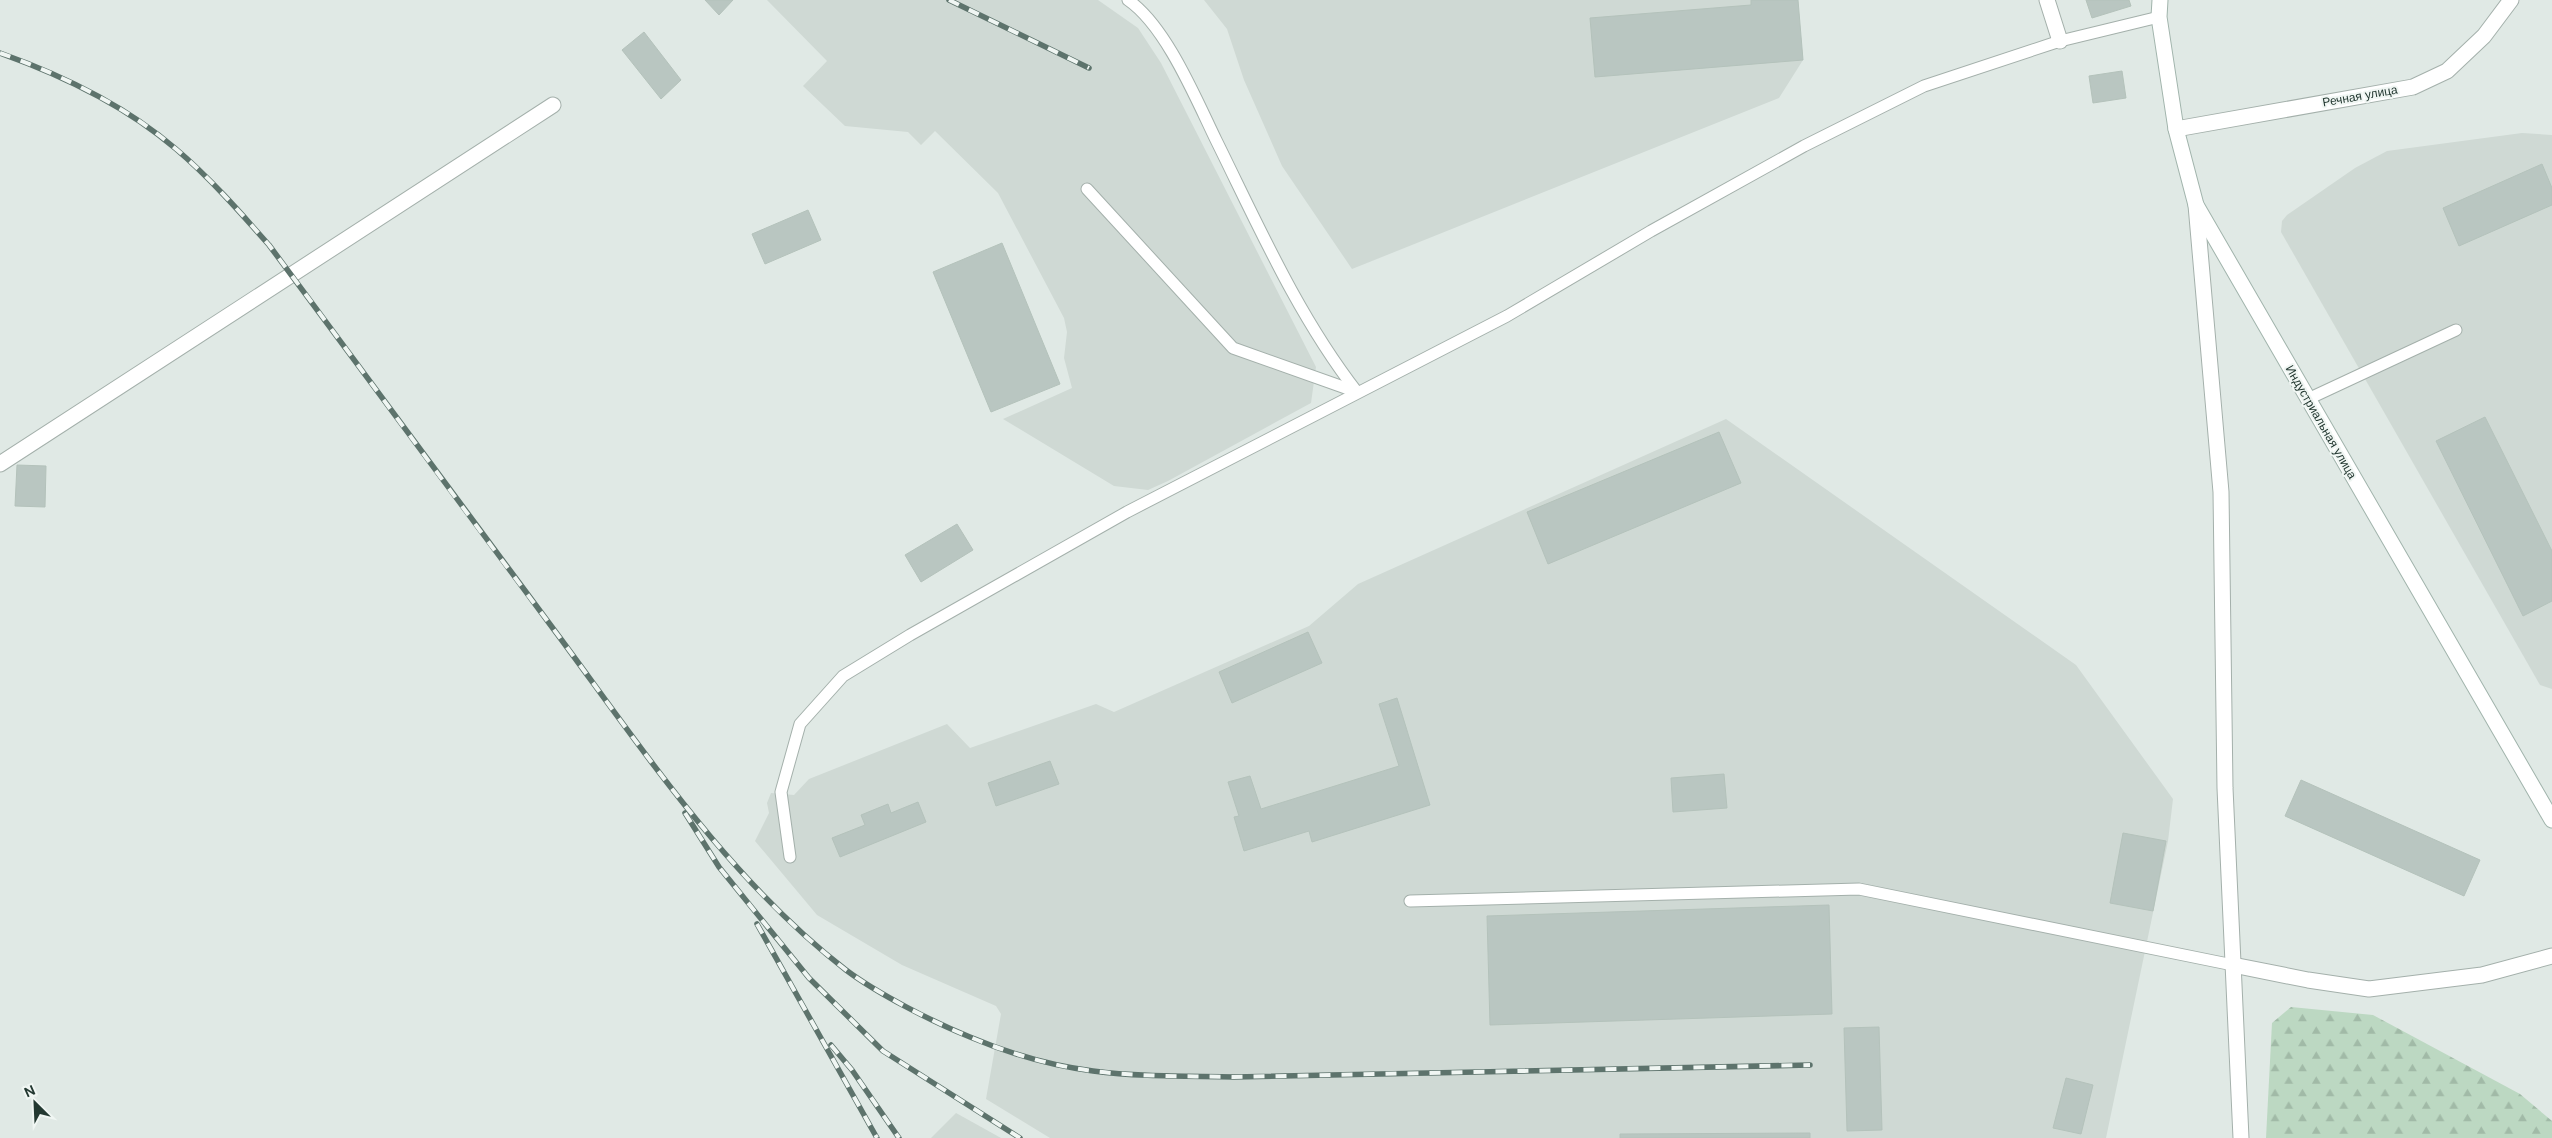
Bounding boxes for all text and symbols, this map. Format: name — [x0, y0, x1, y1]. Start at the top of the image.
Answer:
street label: Речная улица — [2321, 81, 2399, 110]
street label: Индустриальная улица — [2282, 362, 2360, 482]
north arrow — [10, 1078, 60, 1128]
text: N — [21, 1081, 38, 1101]

